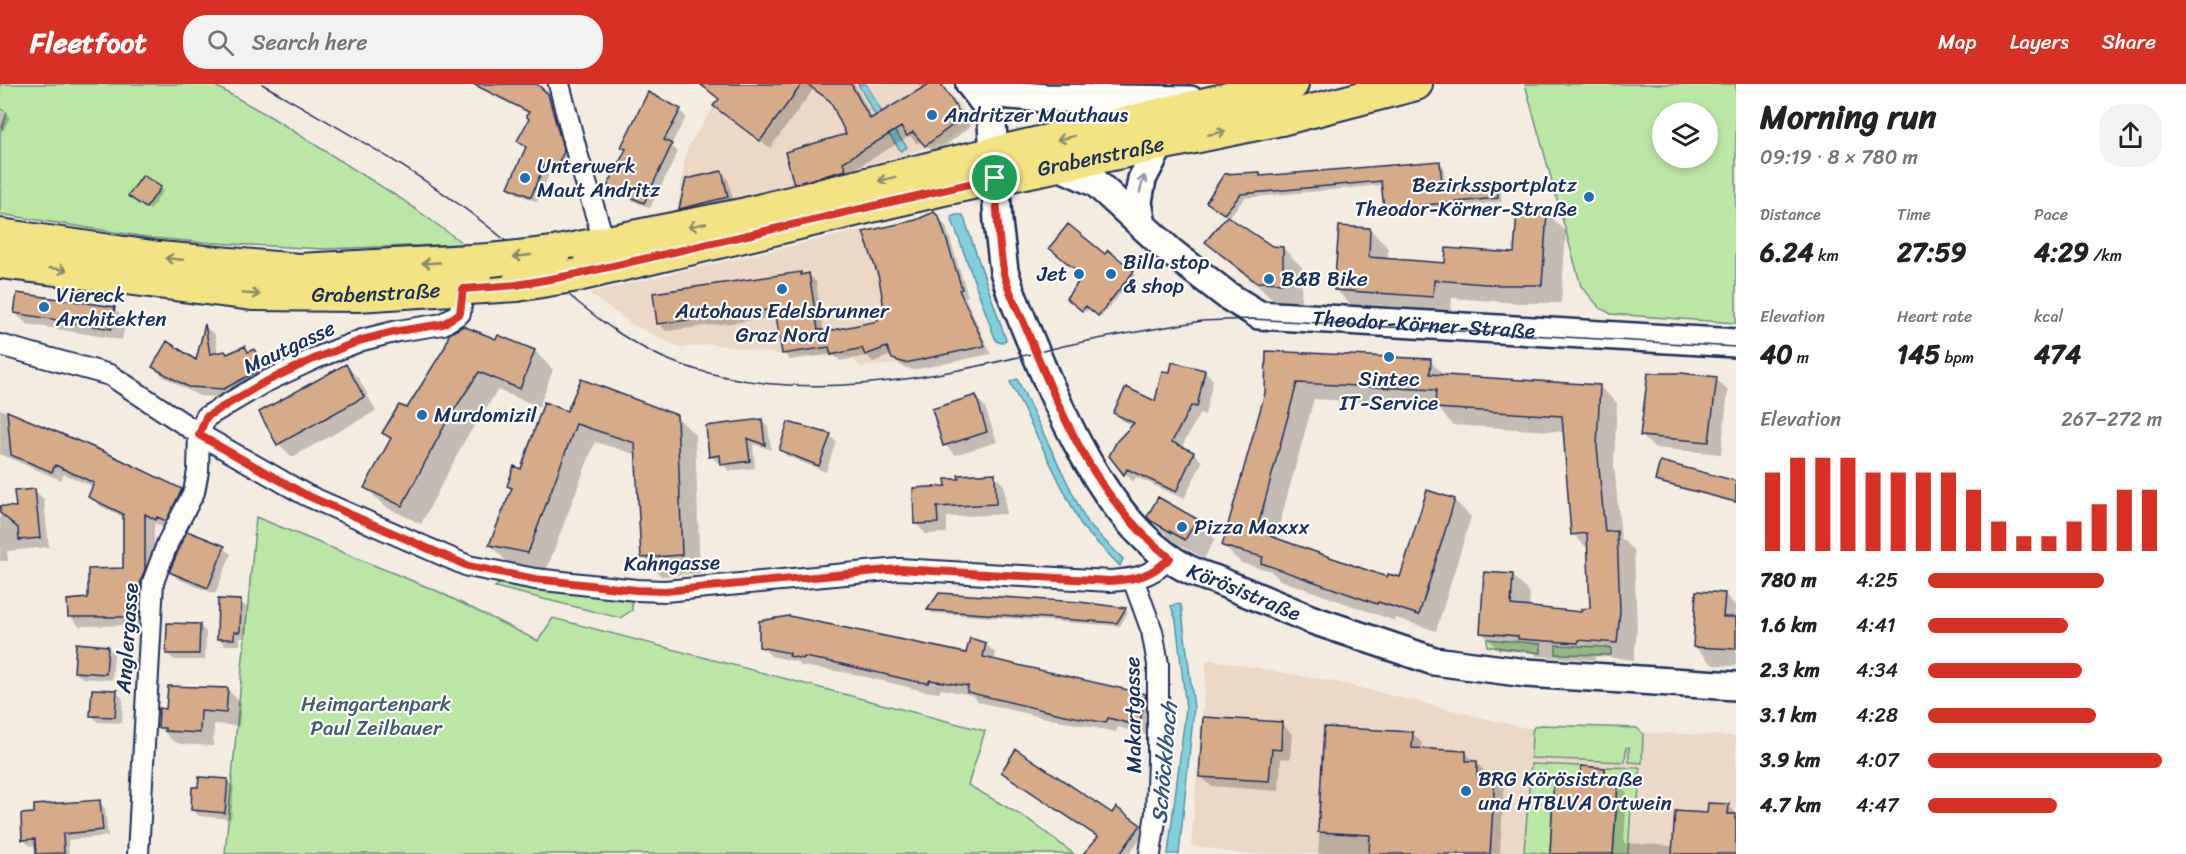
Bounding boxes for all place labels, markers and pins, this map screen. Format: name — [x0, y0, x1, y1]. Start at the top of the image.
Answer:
place label: Andritzer Mauthaus — [943, 96, 1128, 134]
marker: Andritzer Mauthaus — [925, 108, 939, 122]
place label: Unterwerk Maut Andritz — [537, 147, 660, 209]
pin — [969, 152, 1020, 203]
place label: Bezirkssportplatz Theodor-Körner-Straße — [1354, 166, 1577, 228]
marker: Unterwerk Maut Andritz — [518, 171, 532, 185]
marker: Bezirkssportplatz Theodor-Körner-Straße — [1582, 190, 1596, 204]
place label: Billa stop & shop — [1123, 243, 1209, 305]
place label: Jet — [1036, 255, 1067, 293]
place label: B&B Bike — [1281, 260, 1368, 298]
marker: Jet — [1072, 267, 1086, 281]
marker: Billa stop & shop — [1104, 267, 1118, 281]
marker: B&B Bike — [1262, 272, 1276, 286]
place label: Viereck Architekten — [55, 276, 167, 338]
marker: Autohaus Edelsbrunner Graz Nord — [775, 282, 789, 296]
place label: Autohaus Edelsbrunner Graz Nord — [674, 292, 890, 354]
marker: Viereck Architekten — [37, 300, 51, 314]
marker: Sintec IT-Service — [1382, 350, 1396, 364]
place label: Sintec IT-Service — [1339, 360, 1438, 422]
place label: Murdomizil — [434, 396, 537, 434]
marker: Murdomizil — [415, 408, 429, 422]
place label: Pizza Maxxx — [1194, 508, 1309, 546]
marker: Pizza Maxxx — [1175, 520, 1189, 534]
place label: BRG Körösistraße und HTBLVA Ortwein — [1478, 760, 1672, 822]
marker: BRG Körösistraße und HTBLVA Ortwein — [1459, 784, 1473, 798]

